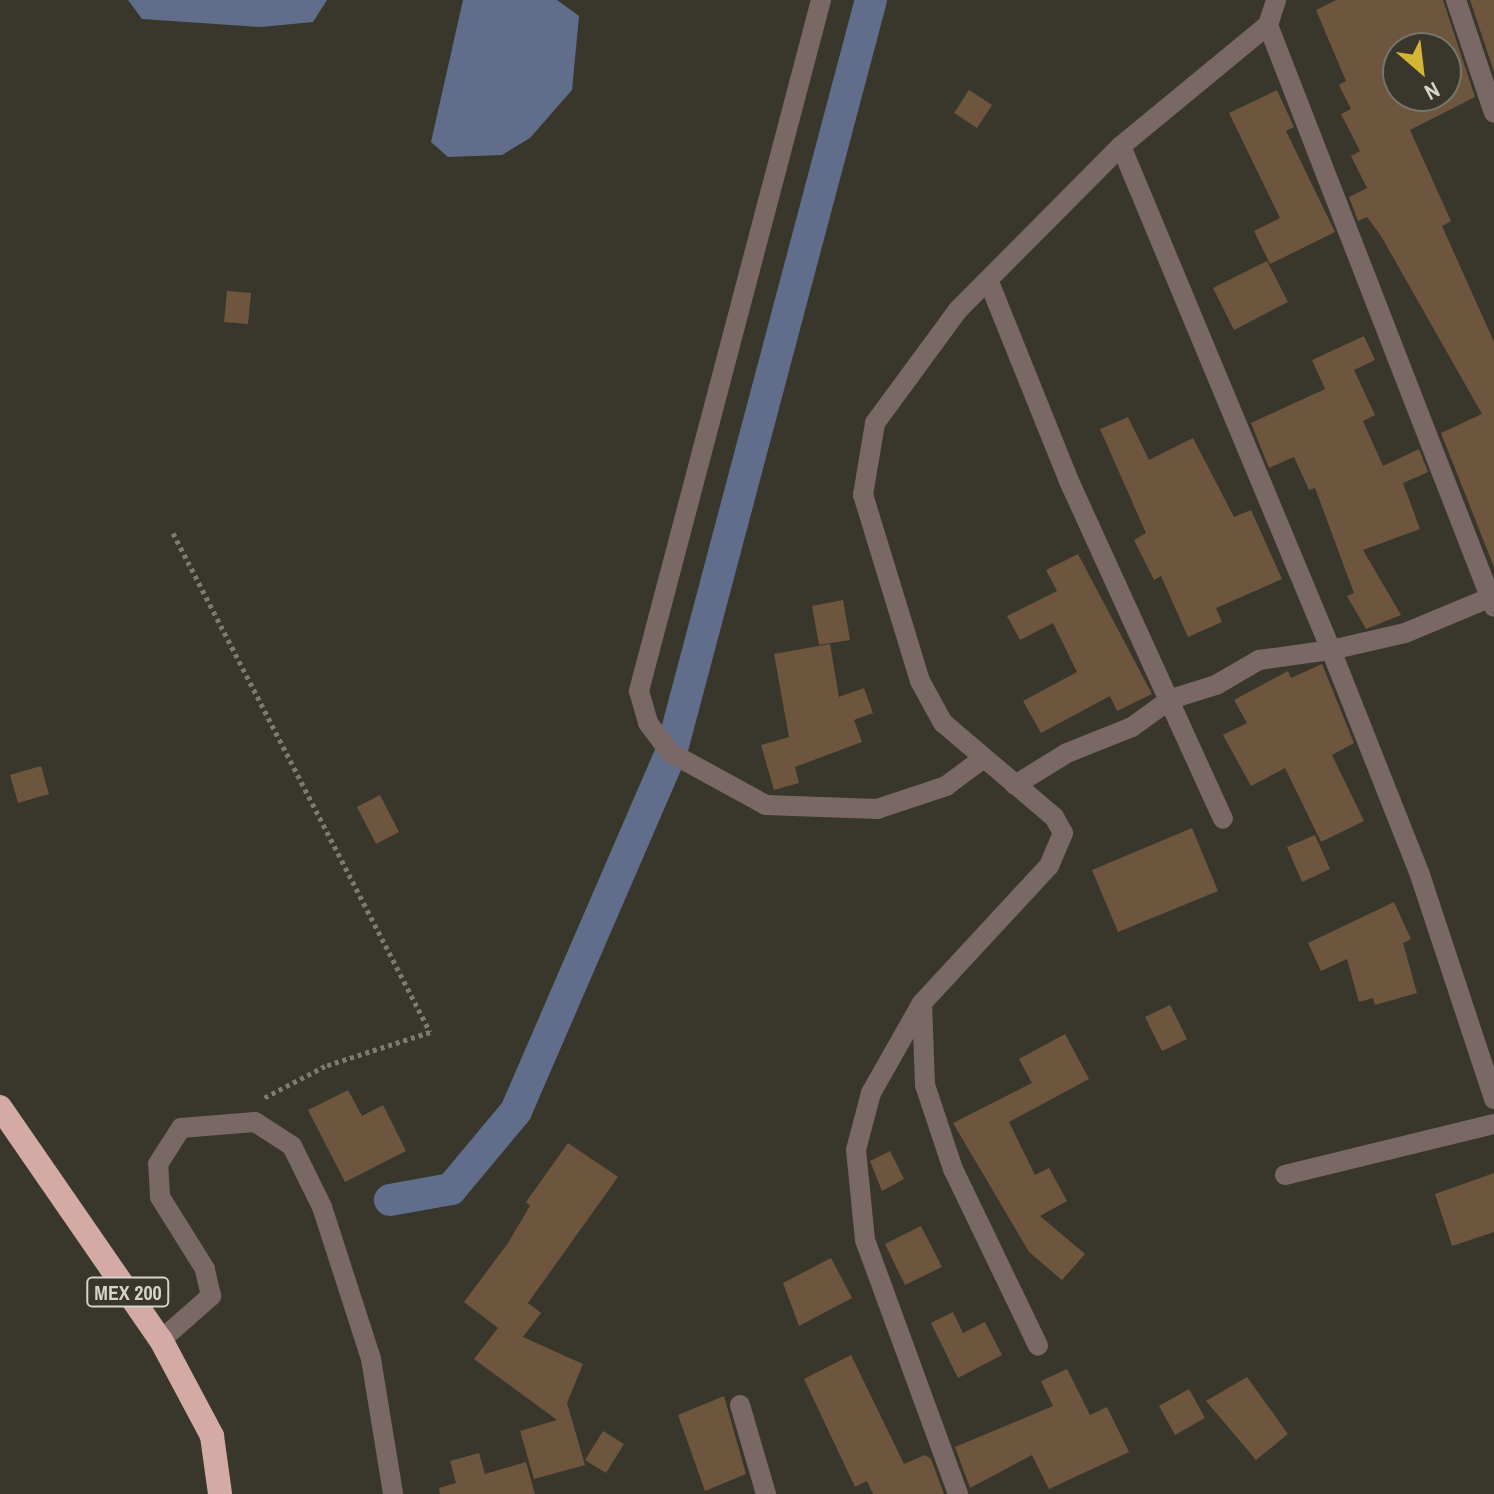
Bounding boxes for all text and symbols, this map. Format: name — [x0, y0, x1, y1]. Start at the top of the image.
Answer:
north arrow — [1382, 32, 1462, 112]
text: N — [1420, 75, 1445, 108]
road number: MEX 200 — [86, 1276, 170, 1308]

